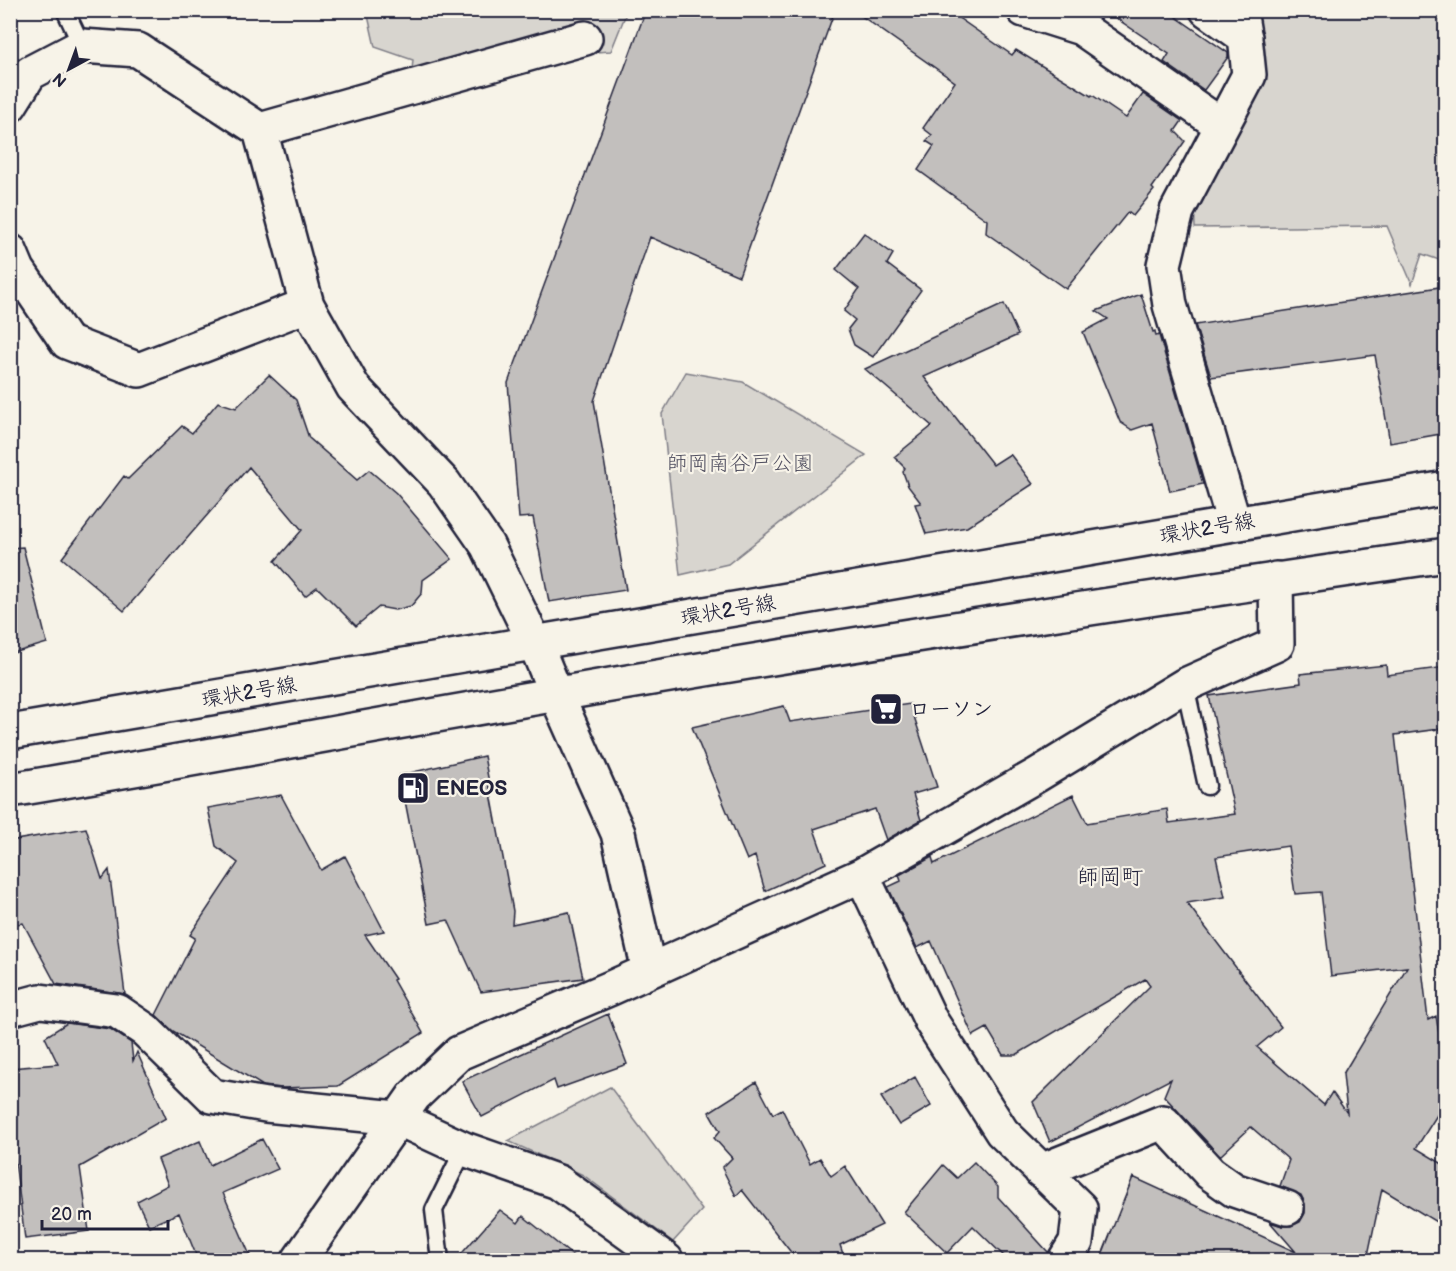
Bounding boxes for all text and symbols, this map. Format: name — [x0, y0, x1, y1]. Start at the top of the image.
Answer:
north arrow — [39, 39, 99, 99]
text: N — [49, 68, 71, 90]
park label: 師岡南谷戸公園 — [667, 451, 814, 476]
street label: 環状2号線 — [1157, 508, 1257, 549]
street label: 環状2号線 — [678, 590, 778, 631]
street label: 環状2号線 — [199, 672, 299, 713]
supermarket icon: ローソン — [868, 691, 904, 727]
place label: ローソン — [909, 697, 993, 722]
fuel station icon: ENEOS — [395, 770, 431, 806]
place label: ENEOS — [436, 776, 507, 801]
district label: 師岡町 — [1077, 864, 1143, 891]
scale bar — [42, 1193, 168, 1231]
text: 20 m — [51, 1204, 92, 1225]

